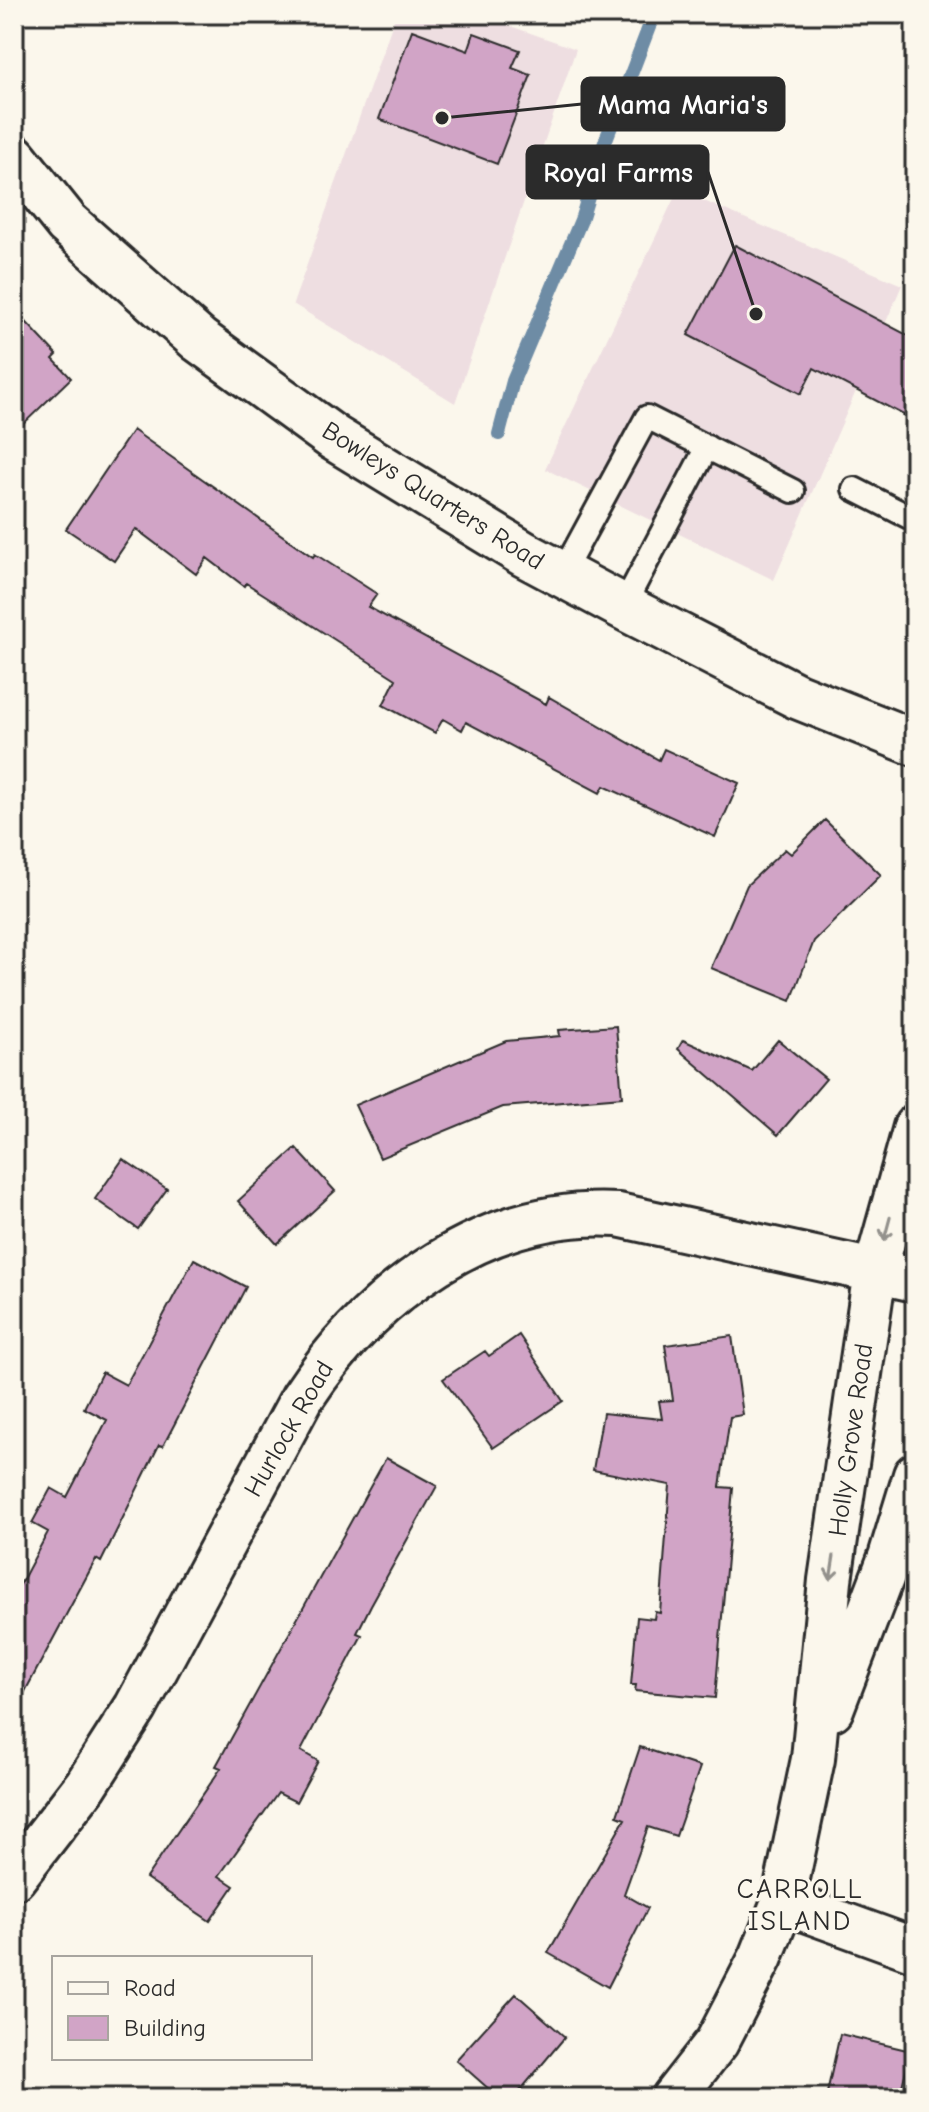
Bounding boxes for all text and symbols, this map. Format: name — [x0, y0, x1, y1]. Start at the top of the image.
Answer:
callout: Mama Maria's — [582, 78, 784, 130]
text: Mama Maria's — [598, 89, 768, 121]
callout: Royal Farms — [527, 146, 708, 198]
text: Royal Farms — [543, 157, 693, 189]
street label: Bowleys Quarters Road — [316, 415, 550, 577]
one-way arrow — [879, 1216, 894, 1242]
street label: Holly Grove Road — [823, 1342, 879, 1538]
street label: Hurlock Road — [238, 1356, 340, 1502]
one-way arrow — [824, 1555, 839, 1581]
district label: CARROLL ISLAND — [737, 1873, 863, 1937]
legend — [52, 1956, 312, 2060]
text: Road — [124, 1974, 176, 2002]
text: Building — [124, 2014, 206, 2042]

